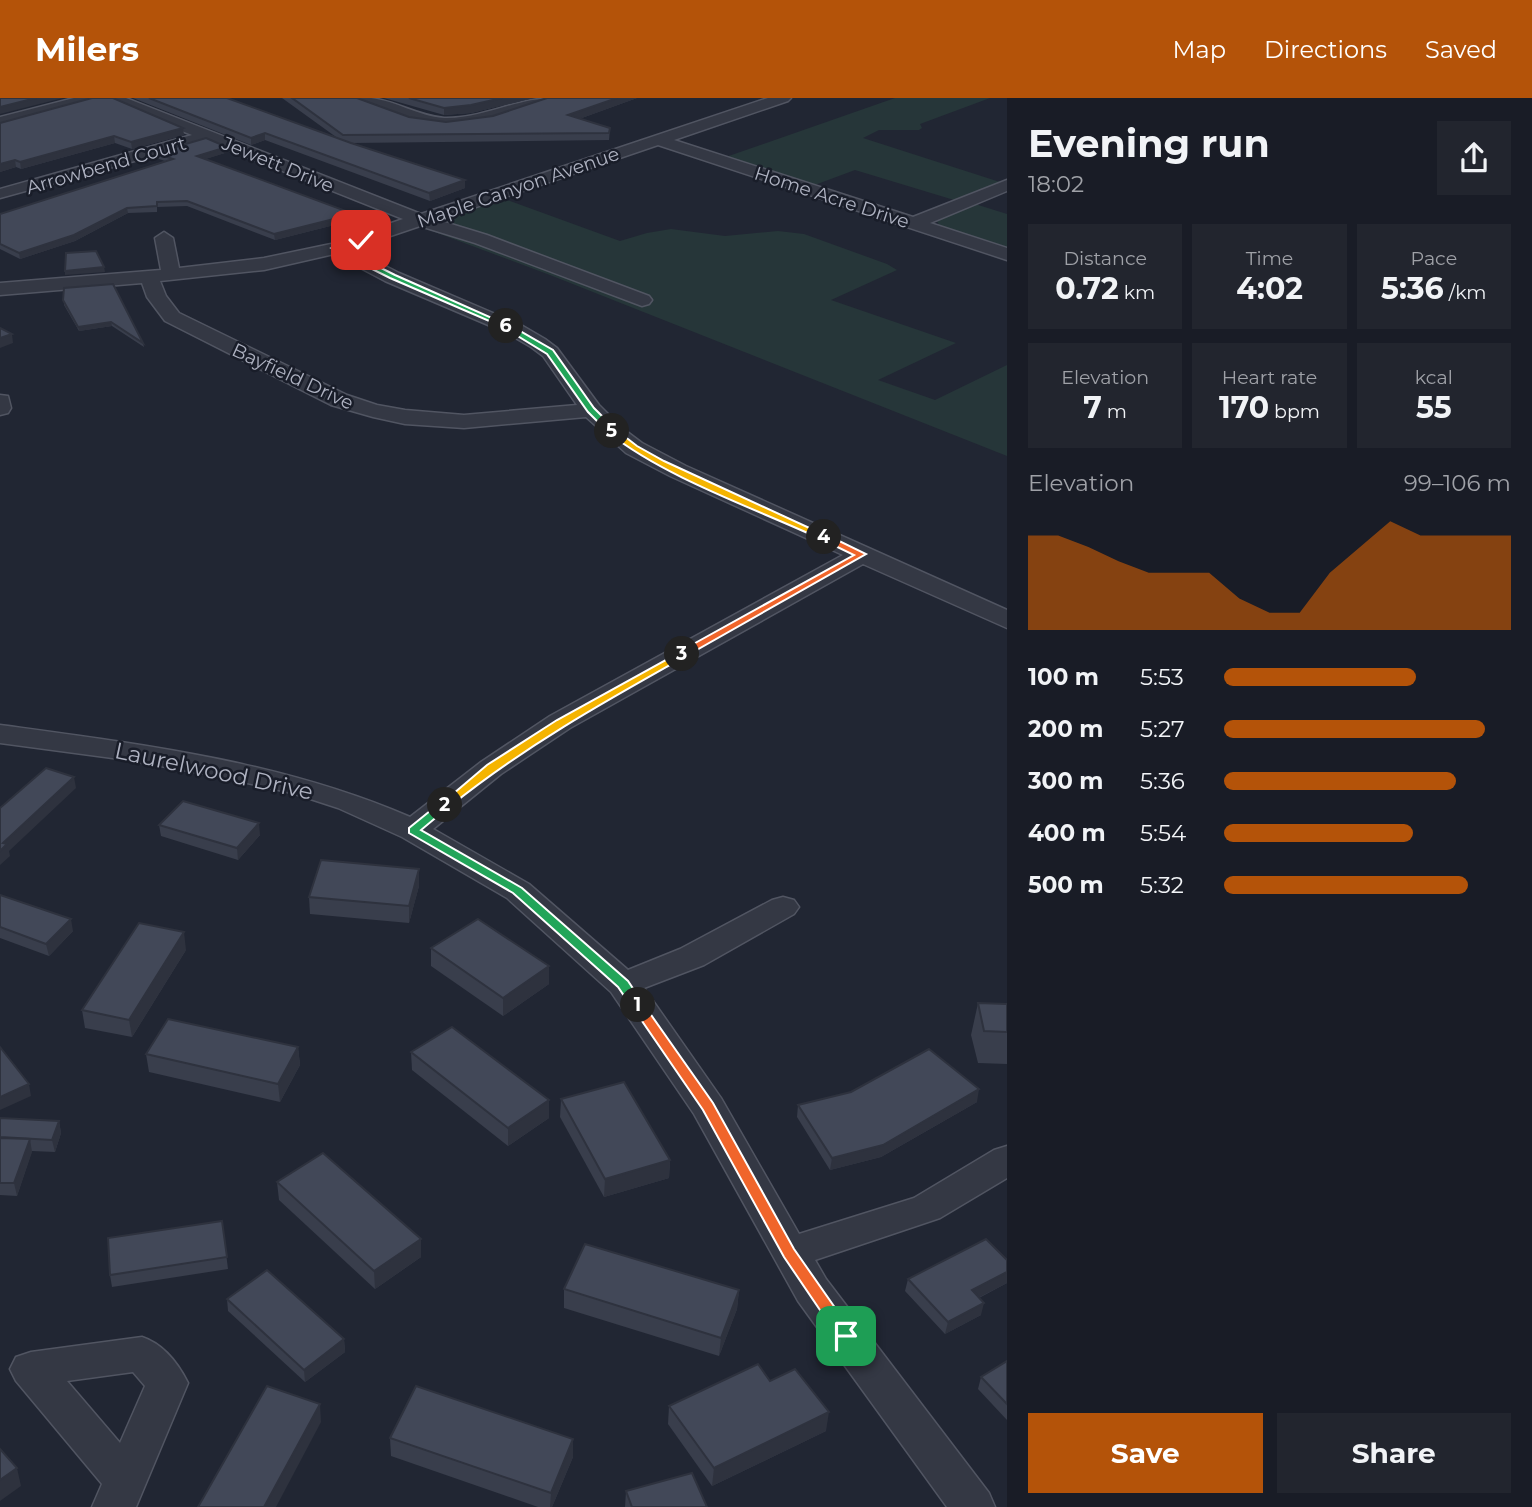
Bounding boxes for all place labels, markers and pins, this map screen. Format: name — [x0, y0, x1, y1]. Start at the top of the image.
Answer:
pin — [331, 210, 391, 270]
pin: 6 — [489, 308, 524, 344]
pin: 5 — [594, 414, 630, 448]
pin: 4 — [806, 520, 842, 555]
pin: 3 — [664, 636, 700, 672]
pin: 2 — [428, 788, 462, 822]
pin: 1 — [620, 988, 656, 1023]
pin — [816, 1306, 876, 1366]

